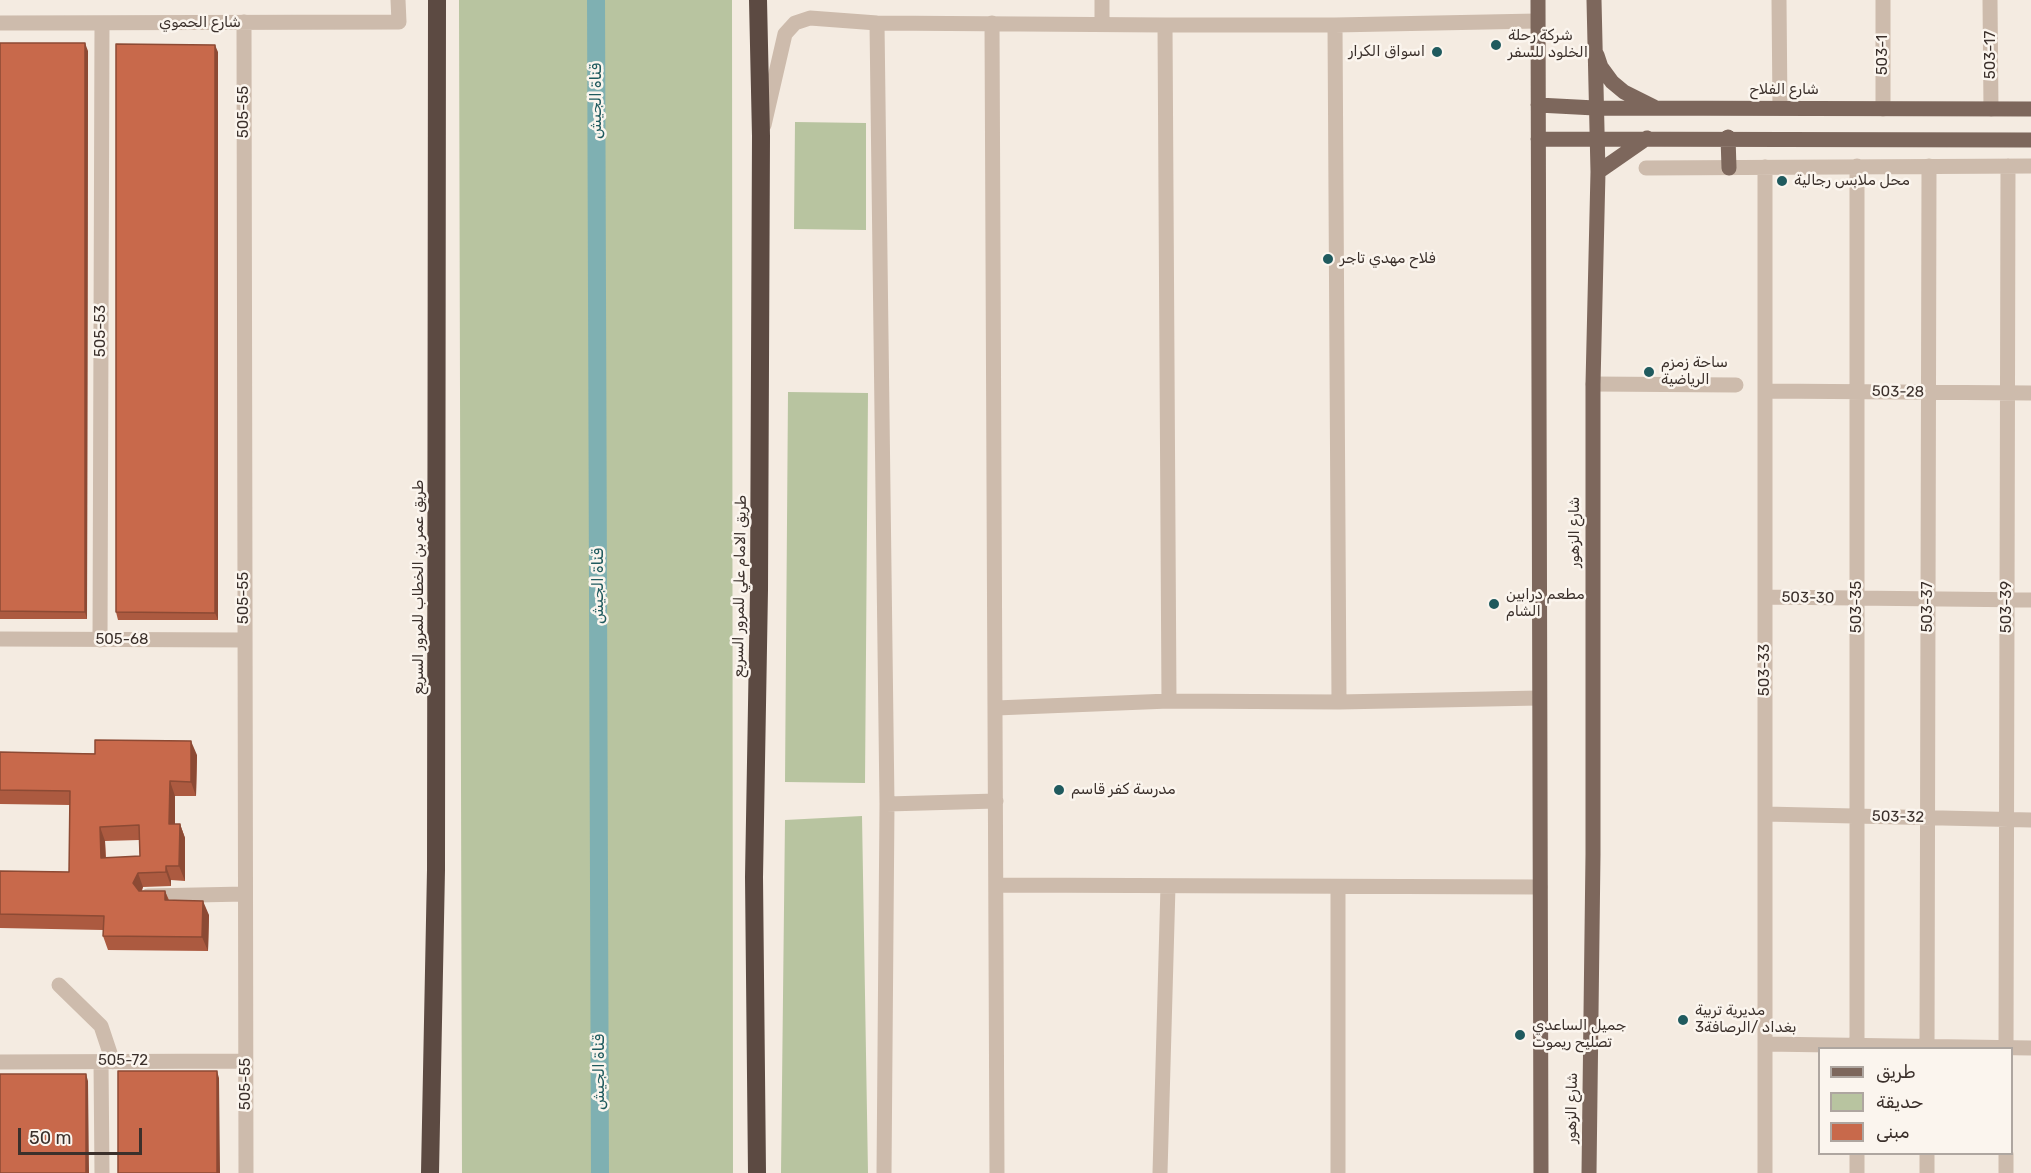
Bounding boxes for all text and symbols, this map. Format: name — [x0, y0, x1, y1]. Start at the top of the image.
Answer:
street label: شارع الحموي — [159, 14, 241, 32]
place label: شركة رحلة الخلود للسفر — [1508, 27, 1588, 62]
street label: 503-17 — [1982, 31, 2000, 79]
street label: 503-1 — [1874, 35, 1892, 75]
marker: شركة رحلة الخلود للسفر — [1489, 38, 1503, 52]
place label: اسواق الكرار — [1348, 43, 1425, 61]
marker: اسواق الكرار — [1430, 45, 1444, 59]
water label: قناة الجيش — [586, 63, 606, 139]
street label: شارع الفلاح — [1749, 81, 1819, 99]
street label: 505-55 — [235, 86, 253, 138]
place label: محل ملابس رجالية — [1794, 172, 1910, 190]
marker: محل ملابس رجالية — [1775, 174, 1789, 188]
place label: فلاح مهدي تاجر — [1340, 250, 1435, 268]
marker: فلاح مهدي تاجر — [1321, 252, 1335, 266]
street label: 505-53 — [92, 305, 110, 357]
place label: ساحة زمزم الرياضية — [1661, 354, 1728, 389]
marker: ساحة زمزم الرياضية — [1642, 365, 1656, 379]
street label: 503-28 — [1872, 383, 1924, 401]
street label: طريق عمر بن الخطاب للمرور السريع — [410, 480, 428, 694]
street label: طريق الامام علي للمرور السريع — [729, 495, 751, 677]
street label: شارع الزهور — [1566, 497, 1584, 567]
water label: قناة الجيش — [588, 548, 608, 624]
street label: 505-55 — [235, 572, 253, 624]
street label: 503-35 — [1848, 581, 1866, 633]
street label: 503-37 — [1919, 581, 1937, 633]
street label: 503-39 — [1998, 581, 2016, 633]
place label: مطعم درابين الشام — [1506, 586, 1585, 621]
street label: 503-30 — [1781, 589, 1835, 607]
marker: مطعم درابين الشام — [1487, 597, 1501, 611]
street label: 505-68 — [95, 631, 149, 649]
street label: 503-33 — [1756, 644, 1774, 696]
place label: مدرسة كفر قاسم — [1071, 781, 1176, 799]
marker: مدرسة كفر قاسم — [1052, 783, 1066, 797]
street label: 503-32 — [1872, 808, 1924, 826]
place label: مديرية تربية بغداد /الرصافة3 — [1695, 1002, 1796, 1037]
marker: مديرية تربية بغداد /الرصافة3 — [1676, 1013, 1690, 1027]
place label: جميل الساعدي تصليح ريموت — [1532, 1017, 1626, 1052]
marker: جميل الساعدي تصليح ريموت — [1513, 1028, 1527, 1042]
water label: قناة الجيش — [589, 1034, 609, 1110]
legend — [1818, 1047, 2013, 1155]
street label: 505-72 — [98, 1052, 148, 1070]
street label: 505-55 — [237, 1058, 255, 1110]
text: طريق — [1876, 1061, 1916, 1083]
street label: شارع الزهور — [1562, 1072, 1582, 1144]
text: حديقة — [1876, 1091, 1923, 1113]
scale bar — [21, 1116, 146, 1154]
text: مبنى — [1876, 1121, 1910, 1143]
text: 50 m — [29, 1127, 72, 1149]

